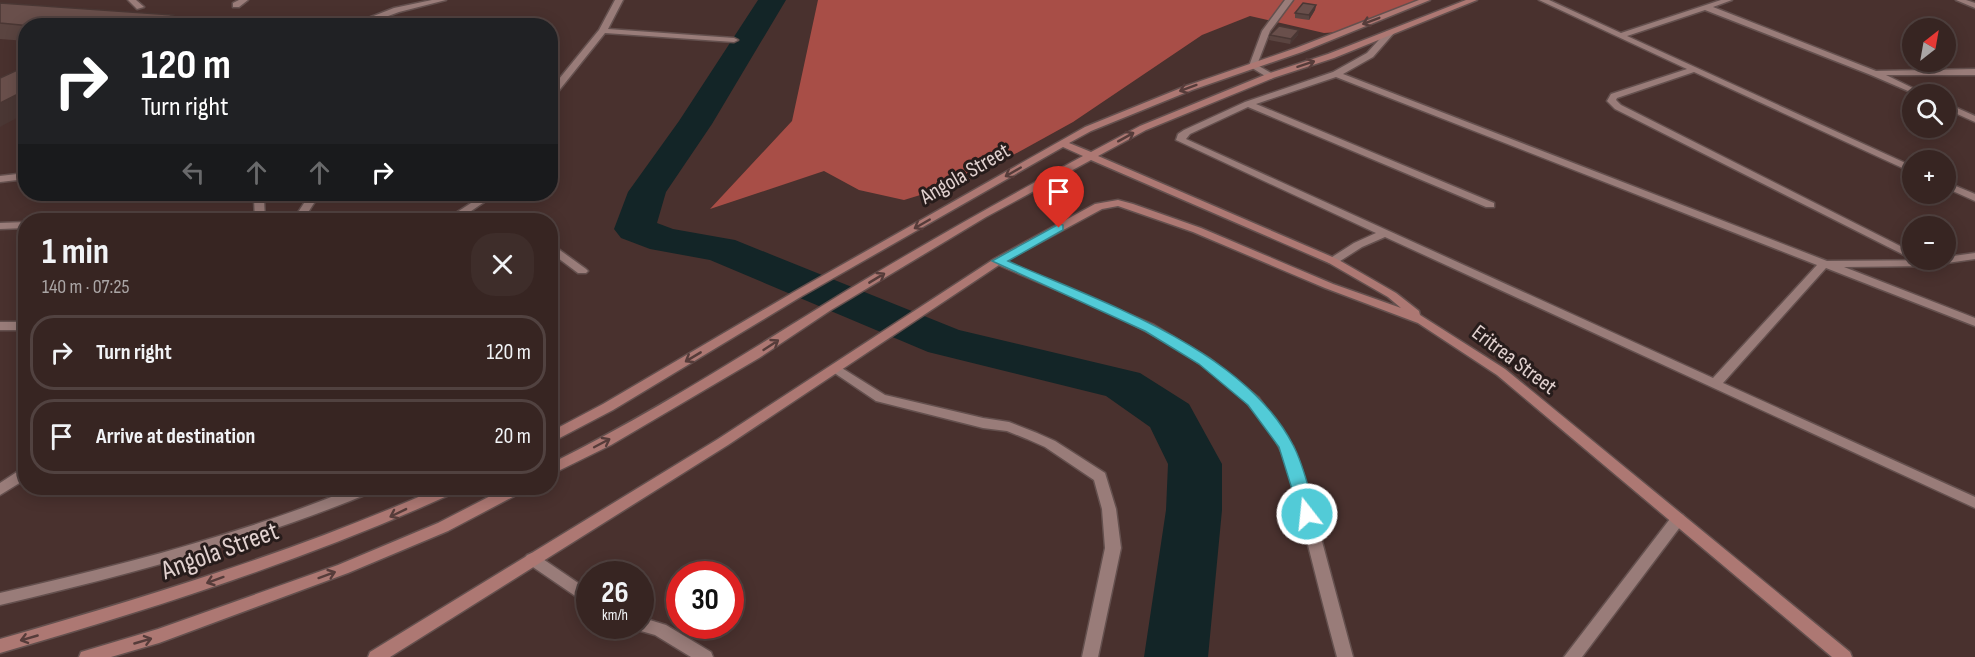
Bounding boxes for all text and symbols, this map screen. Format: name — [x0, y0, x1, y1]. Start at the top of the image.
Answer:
one-way arrow — [1362, 17, 1381, 28]
north arrow — [1902, 18, 1956, 72]
map controls — [1902, 18, 1956, 270]
text: 120 m — [141, 40, 231, 91]
icon: right — [42, 42, 120, 120]
one-way arrow — [1296, 58, 1315, 69]
one-way arrow — [1179, 84, 1198, 95]
button: search — [1902, 84, 1956, 138]
text: Turn right — [141, 91, 228, 123]
one-way arrow — [1117, 131, 1134, 143]
street label: Angola Street — [914, 137, 1015, 211]
button: + — [1902, 150, 1956, 204]
icon: left — [177, 156, 210, 189]
icon: ahead — [240, 156, 273, 189]
icon: ahead — [303, 156, 336, 189]
icon: right — [366, 156, 399, 189]
pin — [1033, 166, 1084, 228]
one-way arrow — [1005, 167, 1022, 179]
icon: arrive — [1042, 175, 1075, 208]
button: − — [1902, 216, 1956, 270]
one-way arrow — [913, 219, 931, 230]
text: 1 min — [42, 231, 109, 274]
button: close — [471, 233, 534, 296]
one-way arrow — [868, 272, 885, 284]
text: 140 m · 07:25 — [42, 275, 129, 299]
street label: Eritrea Street — [1466, 319, 1562, 401]
icon: right — [45, 336, 78, 369]
text: Turn right — [96, 339, 172, 366]
text: 120 m — [487, 339, 531, 366]
one-way arrow — [762, 339, 778, 351]
one-way arrow — [685, 351, 702, 363]
icon: arrive — [45, 420, 78, 453]
text: Arrive at destination — [96, 423, 255, 450]
text: 20 m — [495, 423, 531, 450]
one-way arrow — [593, 437, 611, 448]
position arrow — [1275, 482, 1339, 546]
one-way arrow — [389, 507, 407, 519]
street label: Angola Street — [156, 515, 283, 587]
speed limit sign: 30 — [666, 561, 744, 639]
one-way arrow — [317, 569, 335, 580]
text: 26 — [601, 575, 629, 611]
one-way arrow — [206, 576, 225, 587]
text: km/h — [602, 606, 628, 625]
one-way arrow — [20, 633, 39, 644]
one-way arrow — [133, 635, 152, 646]

